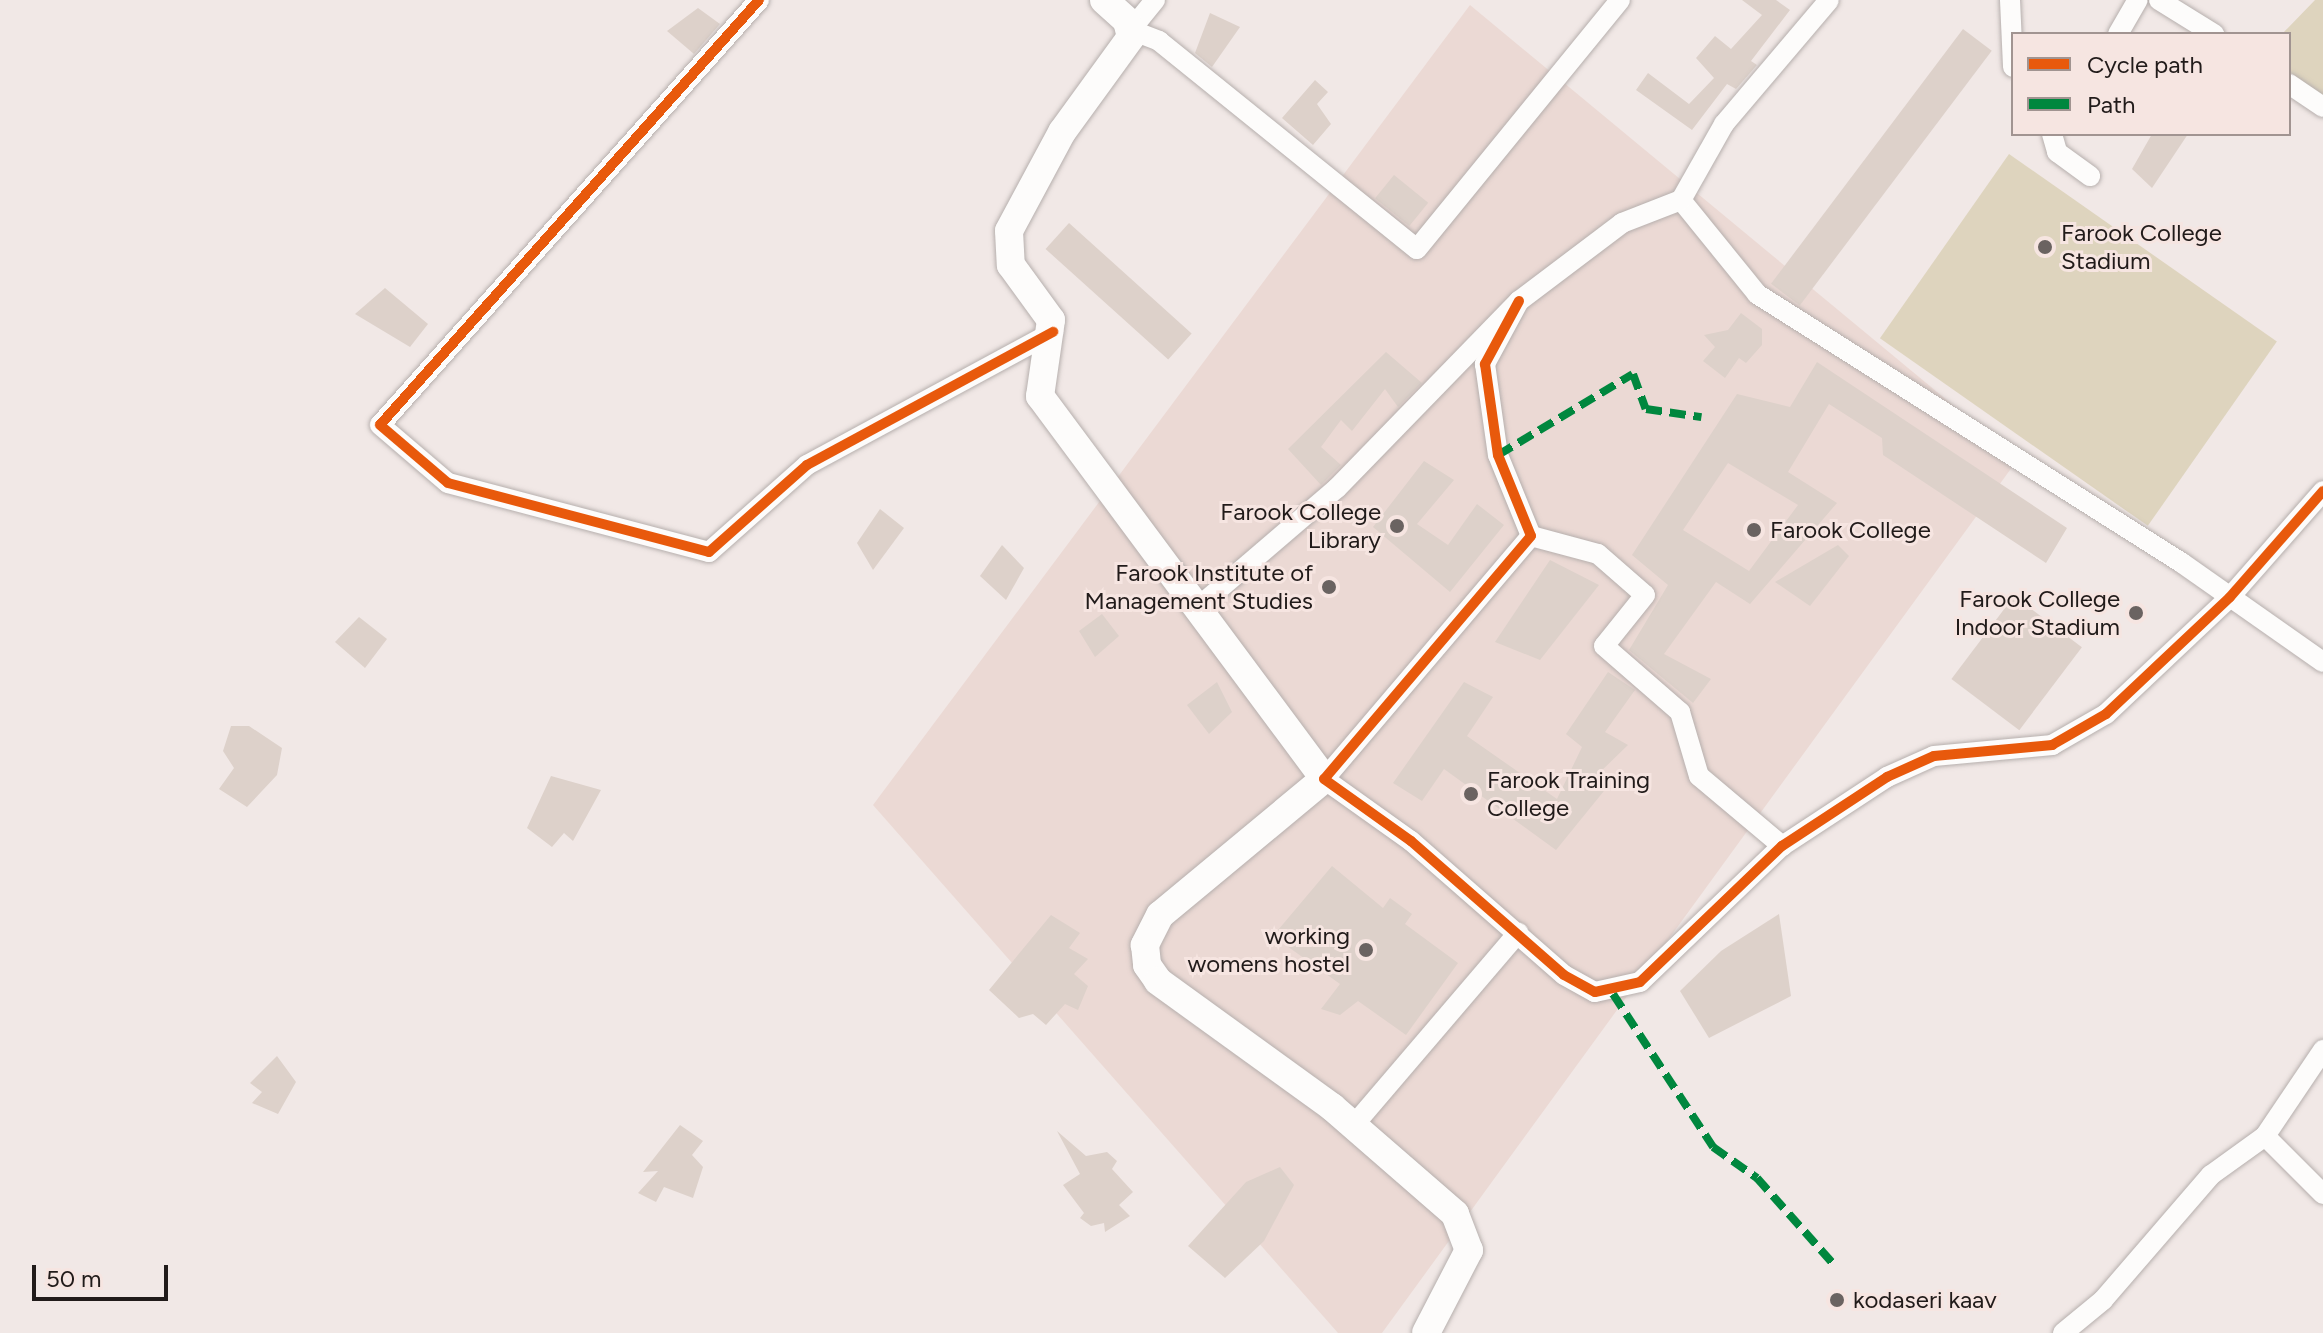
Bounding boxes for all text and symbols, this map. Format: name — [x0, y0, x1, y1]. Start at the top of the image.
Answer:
legend — [2011, 32, 2291, 136]
text: Cycle path — [2087, 50, 2203, 79]
text: Path — [2087, 90, 2135, 119]
place label: Farook College Stadium — [2061, 219, 2222, 275]
marker: Farook College Stadium — [2036, 238, 2054, 256]
place label: Farook College Library — [1220, 498, 1381, 554]
place label: Farook College — [1770, 516, 1931, 544]
marker: Farook College Library — [1388, 517, 1406, 535]
marker: Farook College — [1745, 521, 1763, 539]
place label: Farook Institute of Management Studies — [1085, 559, 1313, 615]
marker: Farook Institute of Management Studies — [1320, 578, 1338, 596]
place label: Farook College Indoor Stadium — [1955, 585, 2120, 641]
marker: Farook College Indoor Stadium — [2127, 604, 2145, 622]
place label: Farook Training College — [1487, 766, 1650, 822]
marker: Farook Training College — [1462, 785, 1480, 803]
place label: working womens hostel — [1188, 922, 1350, 978]
marker: working womens hostel — [1357, 941, 1375, 959]
scale bar — [36, 1249, 172, 1299]
text: 50 m — [46, 1264, 102, 1293]
place label: kodaseri kaav — [1853, 1286, 1997, 1314]
marker: kodaseri kaav — [1828, 1291, 1846, 1309]

